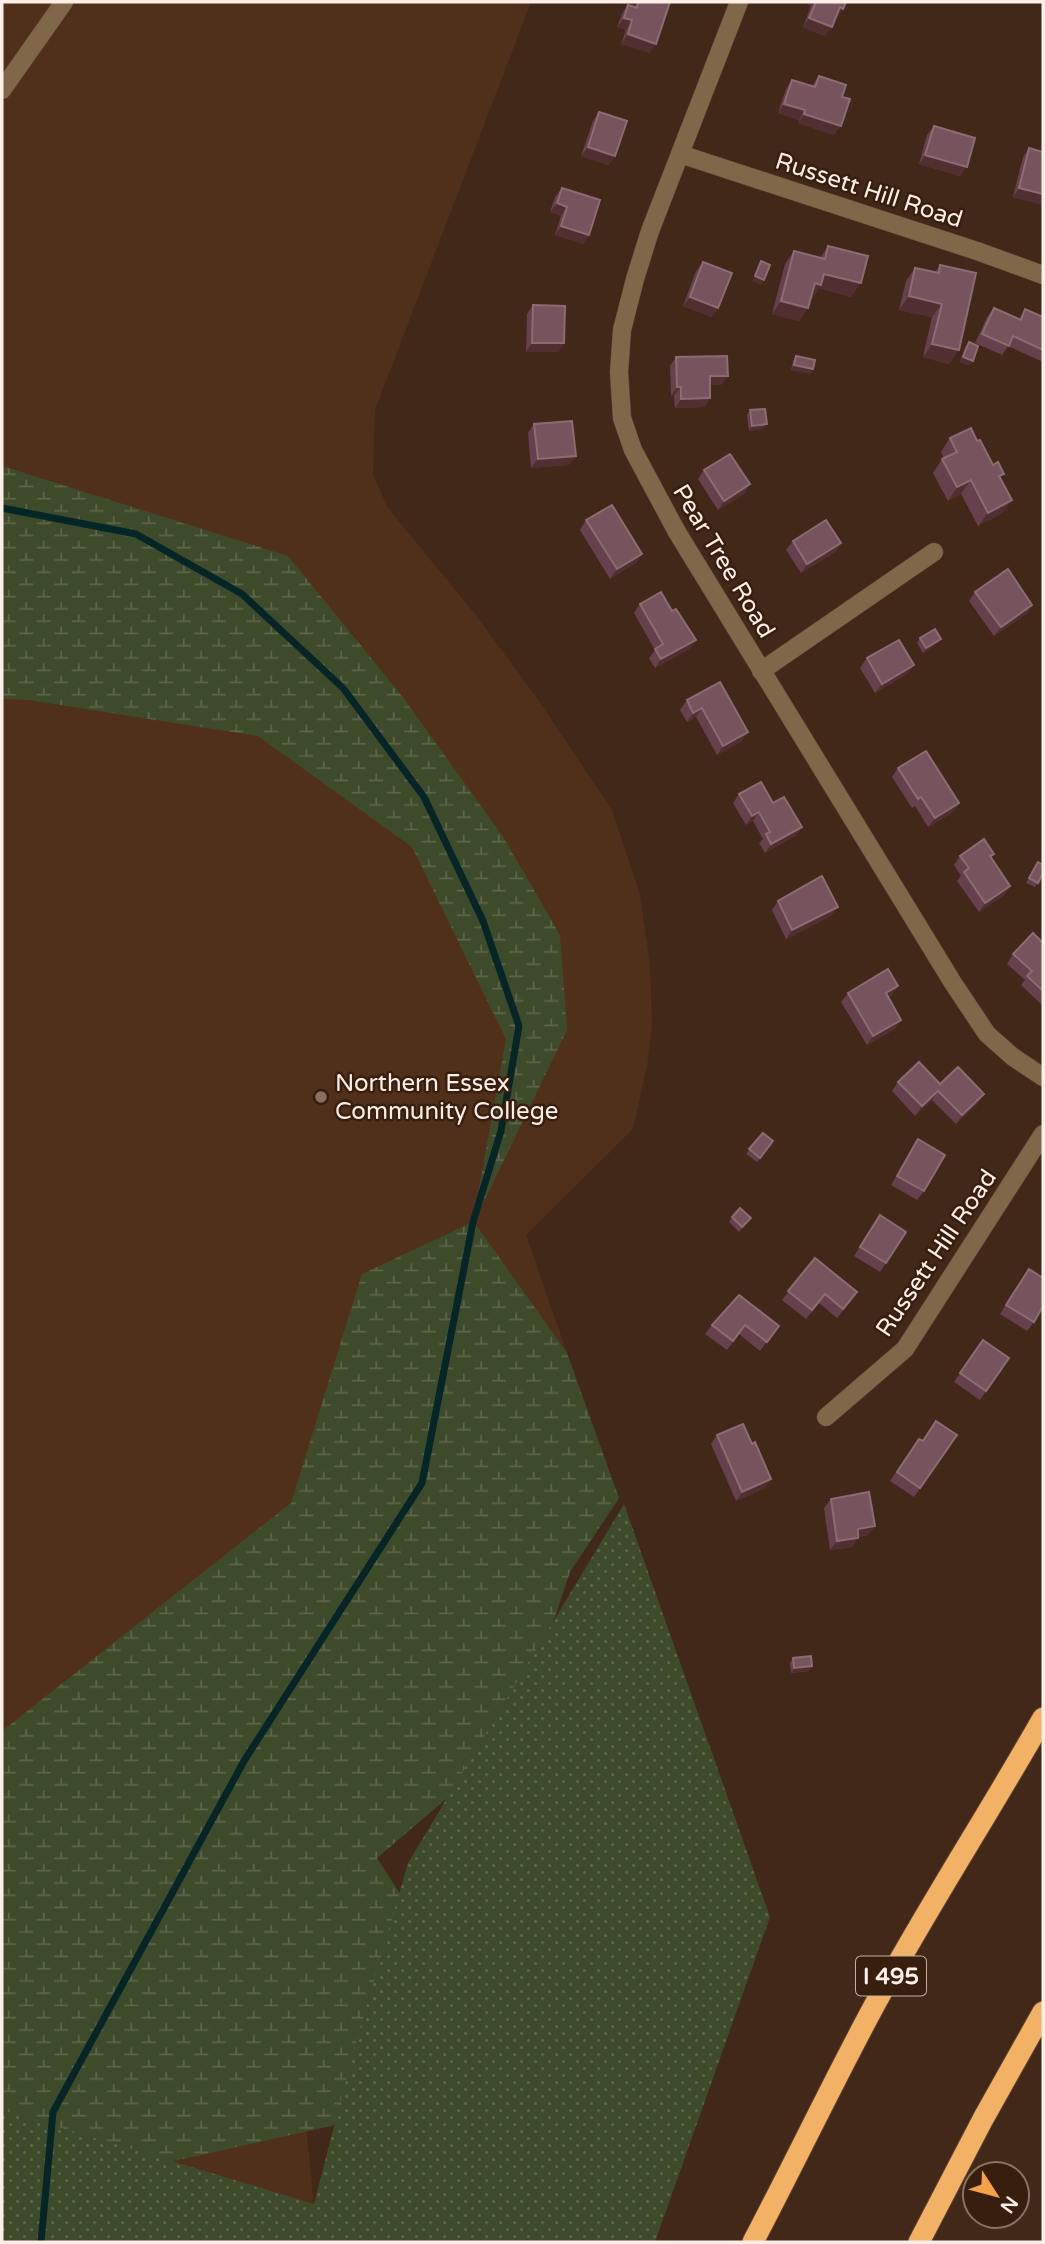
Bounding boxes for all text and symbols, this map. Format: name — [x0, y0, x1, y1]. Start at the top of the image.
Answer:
street label: Russett Hill Road — [772, 147, 966, 234]
street label: Pear Tree Road — [666, 479, 781, 643]
place label: Northern Essex Community College — [335, 1069, 558, 1126]
marker: Northern Essex Community College — [313, 1089, 329, 1105]
street label: Russett Hill Road — [870, 1164, 1003, 1342]
road number: I 495 — [856, 1956, 926, 1996]
north arrow — [961, 2160, 1031, 2230]
text: N — [996, 2192, 1022, 2217]

